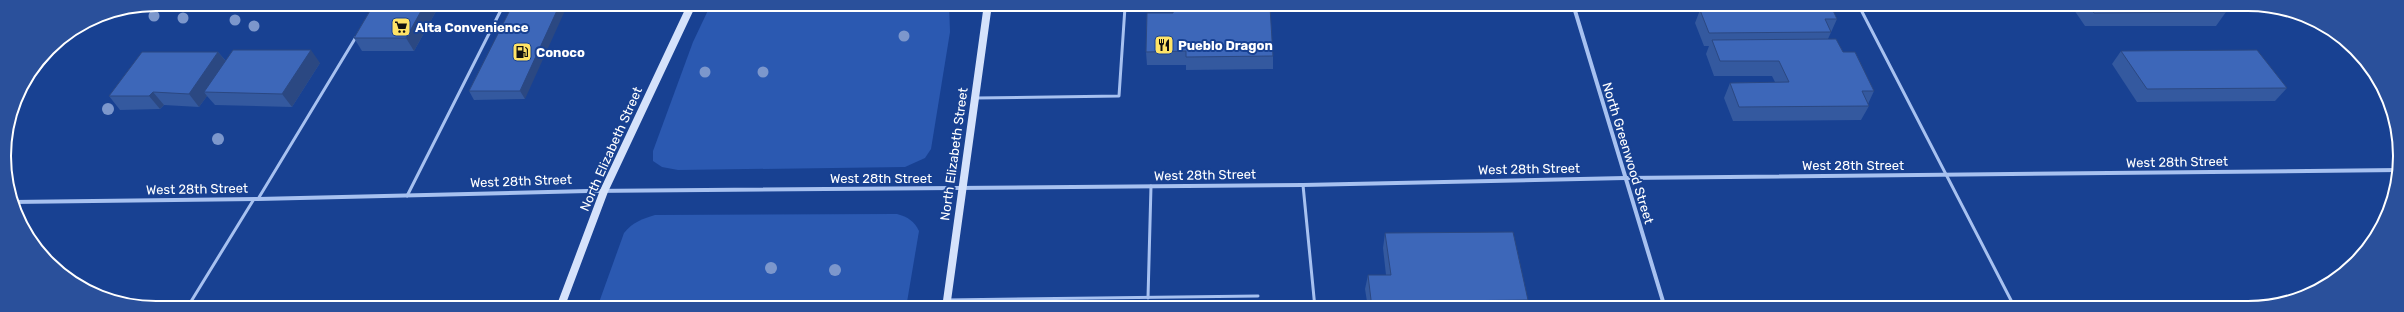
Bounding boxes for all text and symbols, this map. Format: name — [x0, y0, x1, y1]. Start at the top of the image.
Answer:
supermarket icon: Alta Convenience — [390, 16, 412, 38]
place label: Alta Convenience — [415, 20, 529, 35]
restaurant icon: Pueblo Dragon — [1153, 34, 1175, 56]
place label: Pueblo Dragon — [1178, 38, 1273, 53]
fuel station icon: Conoco — [511, 41, 533, 63]
place label: Conoco — [536, 45, 585, 60]
street label: North Greenwood Street — [1599, 80, 1657, 226]
street label: North Elizabeth Street — [577, 85, 645, 213]
street label: North Elizabeth Street — [937, 86, 971, 222]
street label: West 28th Street — [2126, 154, 2228, 170]
street label: West 28th Street — [1802, 158, 1904, 173]
street label: West 28th Street — [1478, 161, 1580, 177]
street label: West 28th Street — [1154, 167, 1256, 183]
street label: West 28th Street — [830, 171, 932, 186]
street label: West 28th Street — [470, 172, 572, 190]
street label: West 28th Street — [146, 181, 248, 197]

